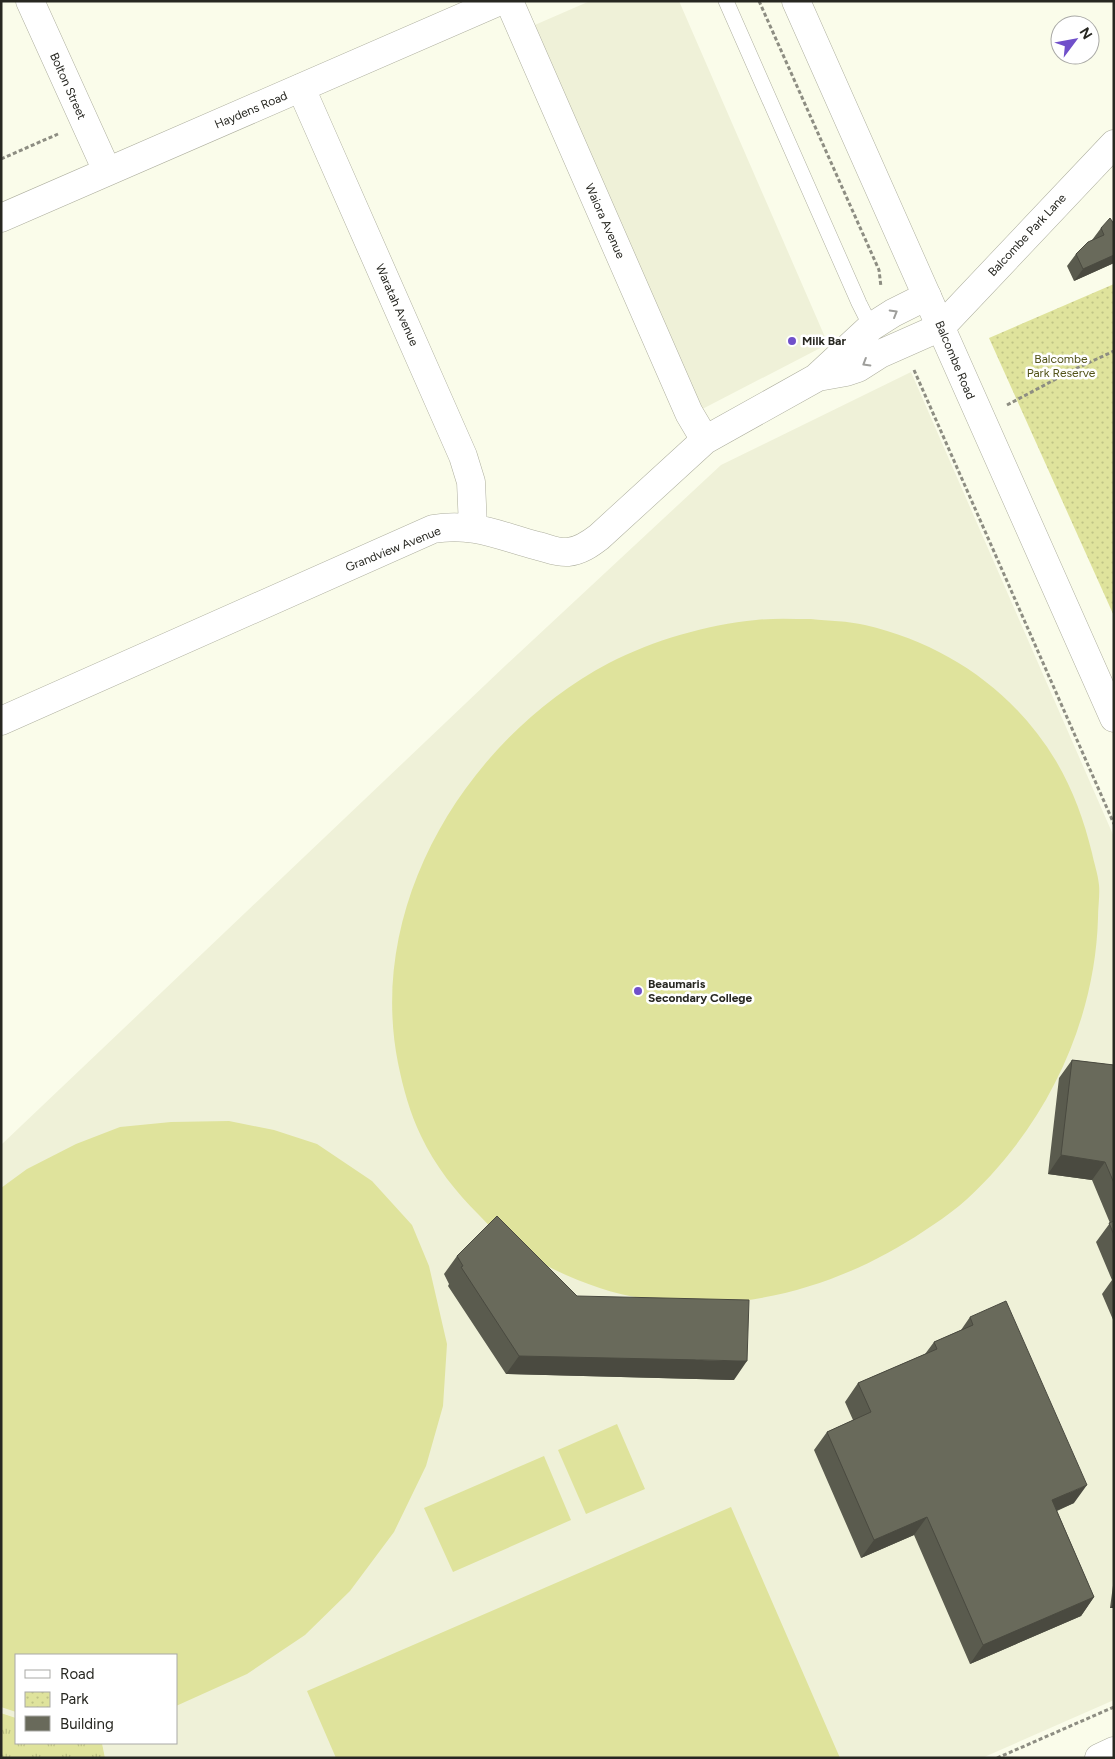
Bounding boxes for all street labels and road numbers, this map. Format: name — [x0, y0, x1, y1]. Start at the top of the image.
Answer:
street label: Bolton Street — [47, 50, 89, 122]
street label: Haydens Road — [213, 88, 289, 132]
street label: Waiora Avenue — [582, 181, 628, 261]
street label: Balcombe Park Lane — [985, 191, 1069, 279]
street label: Waratah Avenue — [373, 262, 422, 349]
street label: Balcombe Road — [932, 319, 978, 401]
street label: Grandview Avenue — [343, 523, 443, 574]

